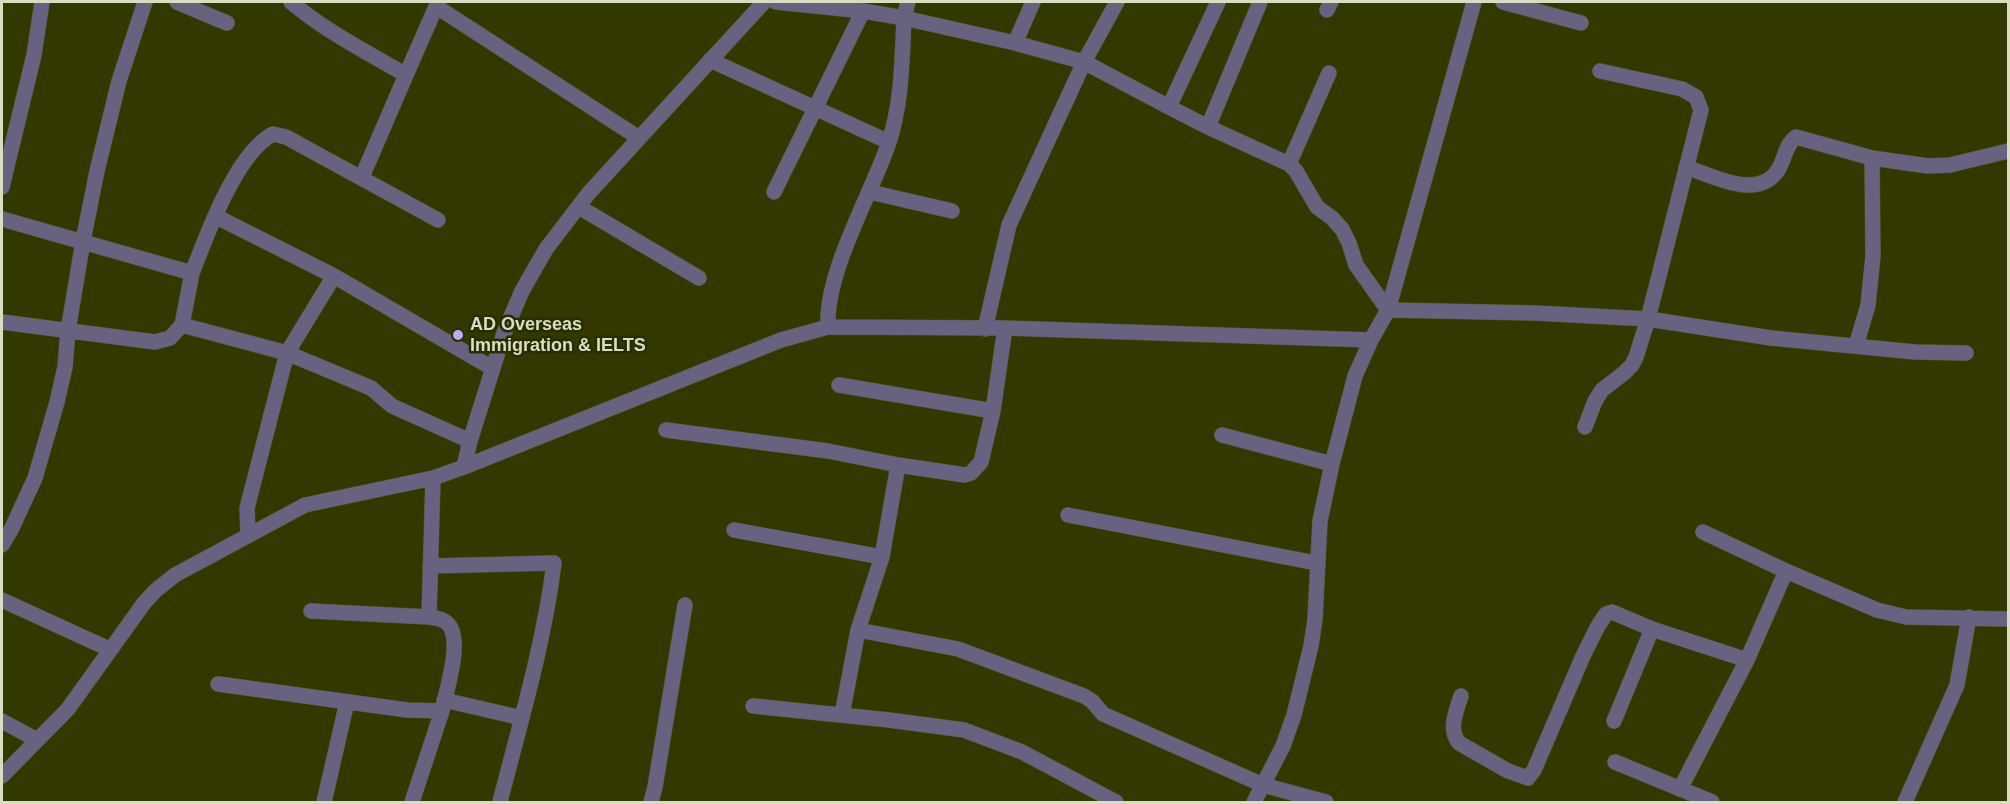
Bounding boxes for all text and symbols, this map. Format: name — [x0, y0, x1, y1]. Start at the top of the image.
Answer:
place label: AD Overseas Immigration & IELTS — [470, 314, 646, 356]
marker: AD Overseas Immigration & IELTS — [451, 328, 465, 342]

